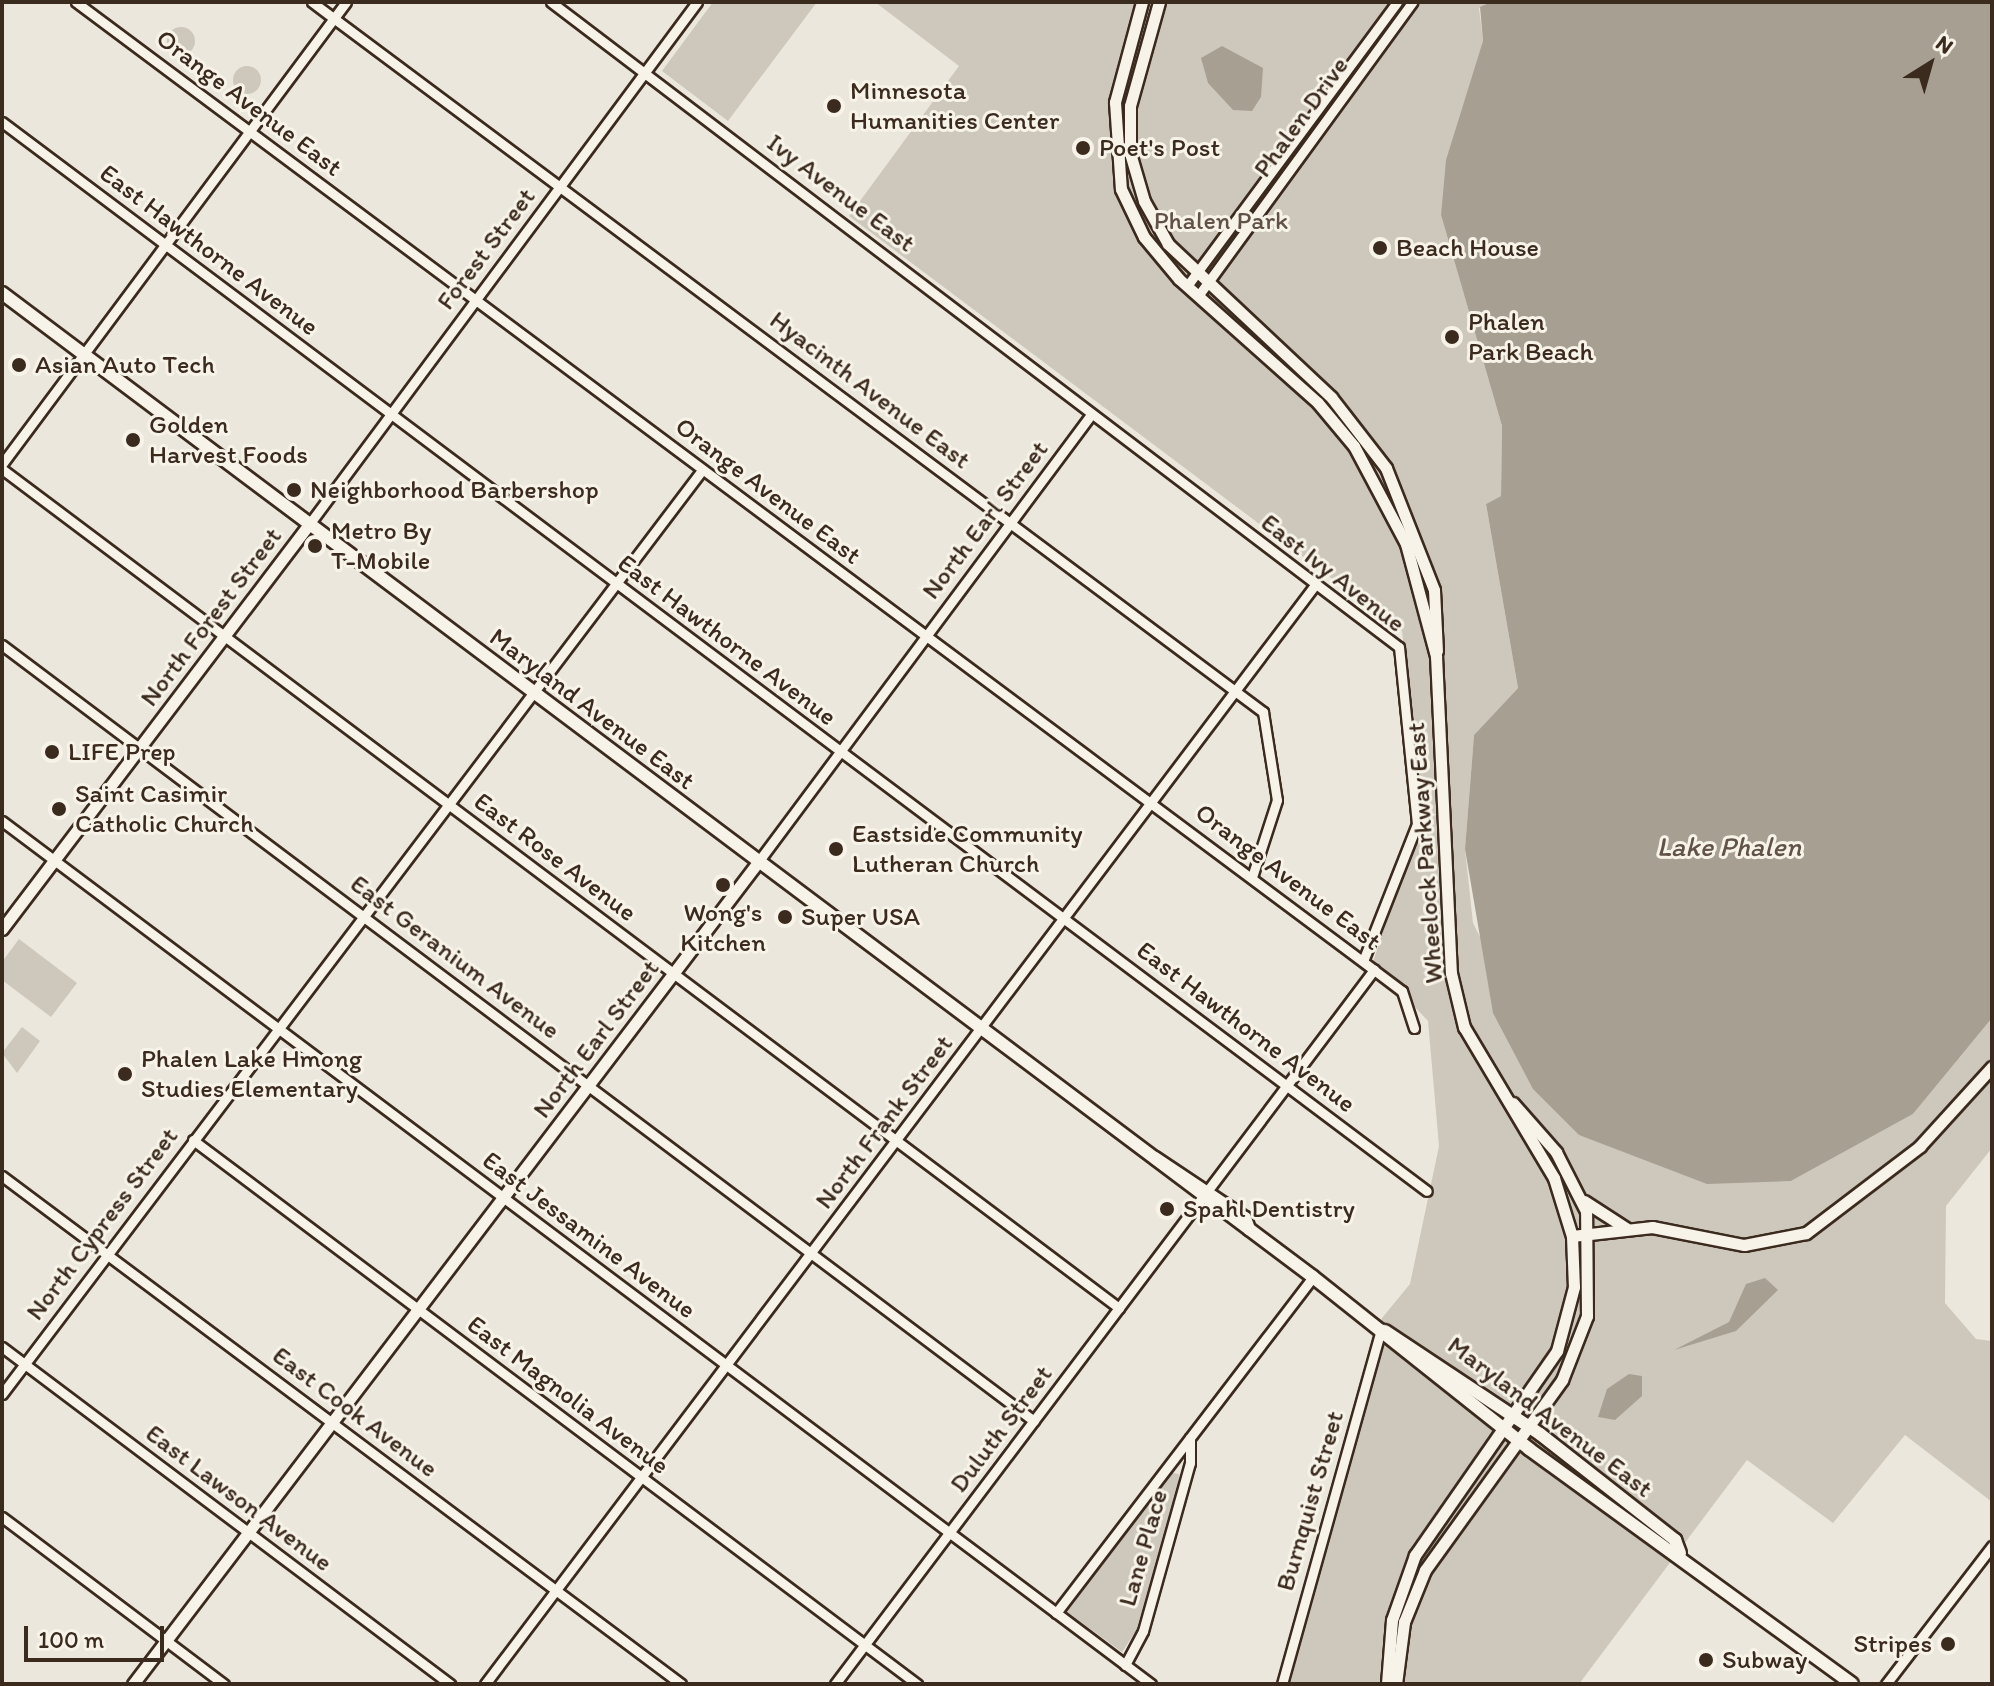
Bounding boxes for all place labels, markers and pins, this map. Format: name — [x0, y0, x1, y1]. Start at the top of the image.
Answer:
place label: Minnesota Humanities Center — [850, 75, 1060, 136]
marker: Minnesota Humanities Center — [825, 97, 843, 115]
place label: Poet's Post — [1099, 132, 1219, 164]
marker: Poet's Post — [1074, 139, 1092, 157]
place label: Beach House — [1396, 232, 1539, 264]
marker: Beach House — [1371, 239, 1389, 257]
place label: Phalen Park Beach — [1468, 306, 1592, 368]
marker: Phalen Park Beach — [1443, 328, 1461, 346]
place label: Asian Auto Tech — [35, 349, 212, 381]
marker: Asian Auto Tech — [10, 356, 28, 374]
place label: Golden Harvest Foods — [149, 409, 308, 470]
marker: Golden Harvest Foods — [124, 431, 142, 449]
place label: Neighborhood Barbershop — [310, 474, 599, 506]
marker: Neighborhood Barbershop — [285, 481, 303, 499]
place label: Metro By T-Mobile — [331, 515, 431, 576]
marker: Metro By T-Mobile — [306, 537, 324, 555]
place label: LIFE Prep — [68, 736, 175, 768]
marker: LIFE Prep — [43, 743, 61, 761]
place label: Saint Casimir Catholic Church — [75, 778, 254, 840]
marker: Saint Casimir Catholic Church — [50, 800, 68, 818]
place label: Eastside Community Lutheran Church — [852, 818, 1083, 880]
marker: Eastside Community Lutheran Church — [827, 840, 845, 858]
marker: Wong's Kitchen — [714, 876, 732, 894]
place label: Wong's Kitchen — [680, 897, 766, 958]
place label: Super USA — [801, 901, 920, 933]
marker: Super USA — [776, 908, 794, 926]
place label: Phalen Lake Hmong Studies Elementary — [141, 1043, 362, 1104]
marker: Phalen Lake Hmong Studies Elementary — [116, 1065, 134, 1083]
place label: Spahl Dentistry — [1183, 1193, 1356, 1225]
marker: Spahl Dentistry — [1158, 1200, 1176, 1218]
place label: Stripes — [1853, 1628, 1932, 1660]
marker: Stripes — [1939, 1635, 1957, 1653]
place label: Subway — [1722, 1644, 1807, 1676]
marker: Subway — [1697, 1651, 1715, 1669]

